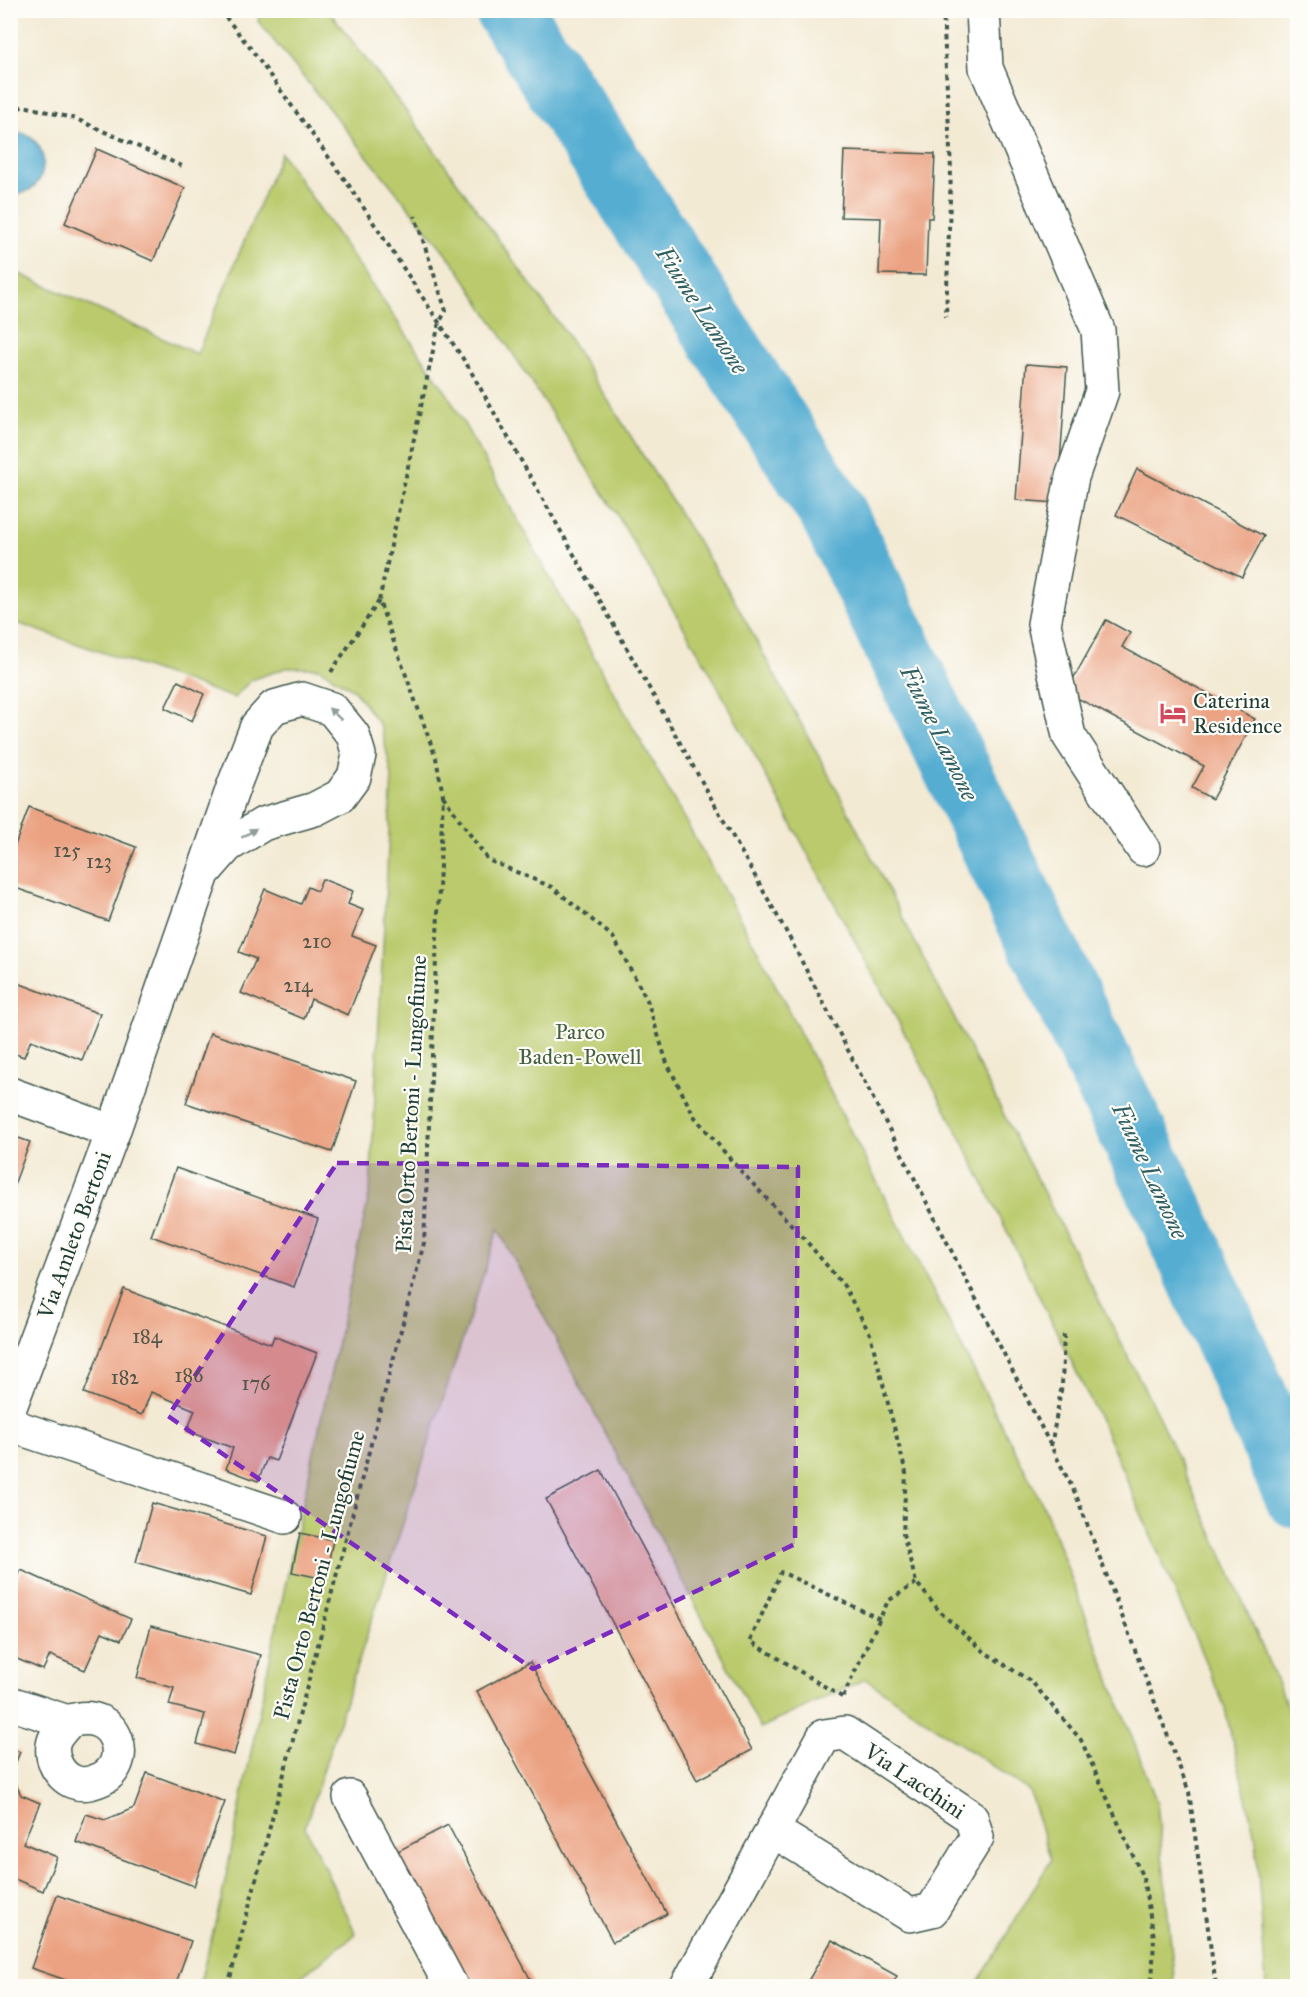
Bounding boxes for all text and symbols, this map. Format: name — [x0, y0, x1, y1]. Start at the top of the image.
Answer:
water label: Fiume Lamone — [649, 239, 755, 381]
water label: Fiume Lamone — [893, 660, 985, 807]
place label: Caterina Residence — [1193, 687, 1282, 739]
hotel icon: Caterina Residence — [1158, 698, 1188, 728]
one-way arrow — [327, 707, 342, 721]
one-way arrow — [241, 828, 257, 839]
house number: 125 — [54, 838, 80, 862]
house number: 123 — [86, 849, 112, 873]
house number: 210 — [302, 929, 332, 953]
street label: Pista Orto Bertoni - Lungofiume — [390, 954, 432, 1254]
house number: 214 — [284, 973, 313, 997]
park label: Parco Baden-Powell — [518, 1018, 642, 1070]
water label: Fiume Lamone — [1105, 1097, 1195, 1245]
street label: Via Amleto Bertoni — [31, 1147, 117, 1323]
house number: 184 — [132, 1324, 163, 1348]
house number: 186 — [175, 1363, 204, 1387]
house number: 182 — [111, 1365, 139, 1389]
house number: 176 — [242, 1371, 271, 1395]
street label: Pista Orto Bertoni - Lungofiume — [267, 1427, 371, 1723]
street label: Via Lacchini — [859, 1737, 971, 1825]

